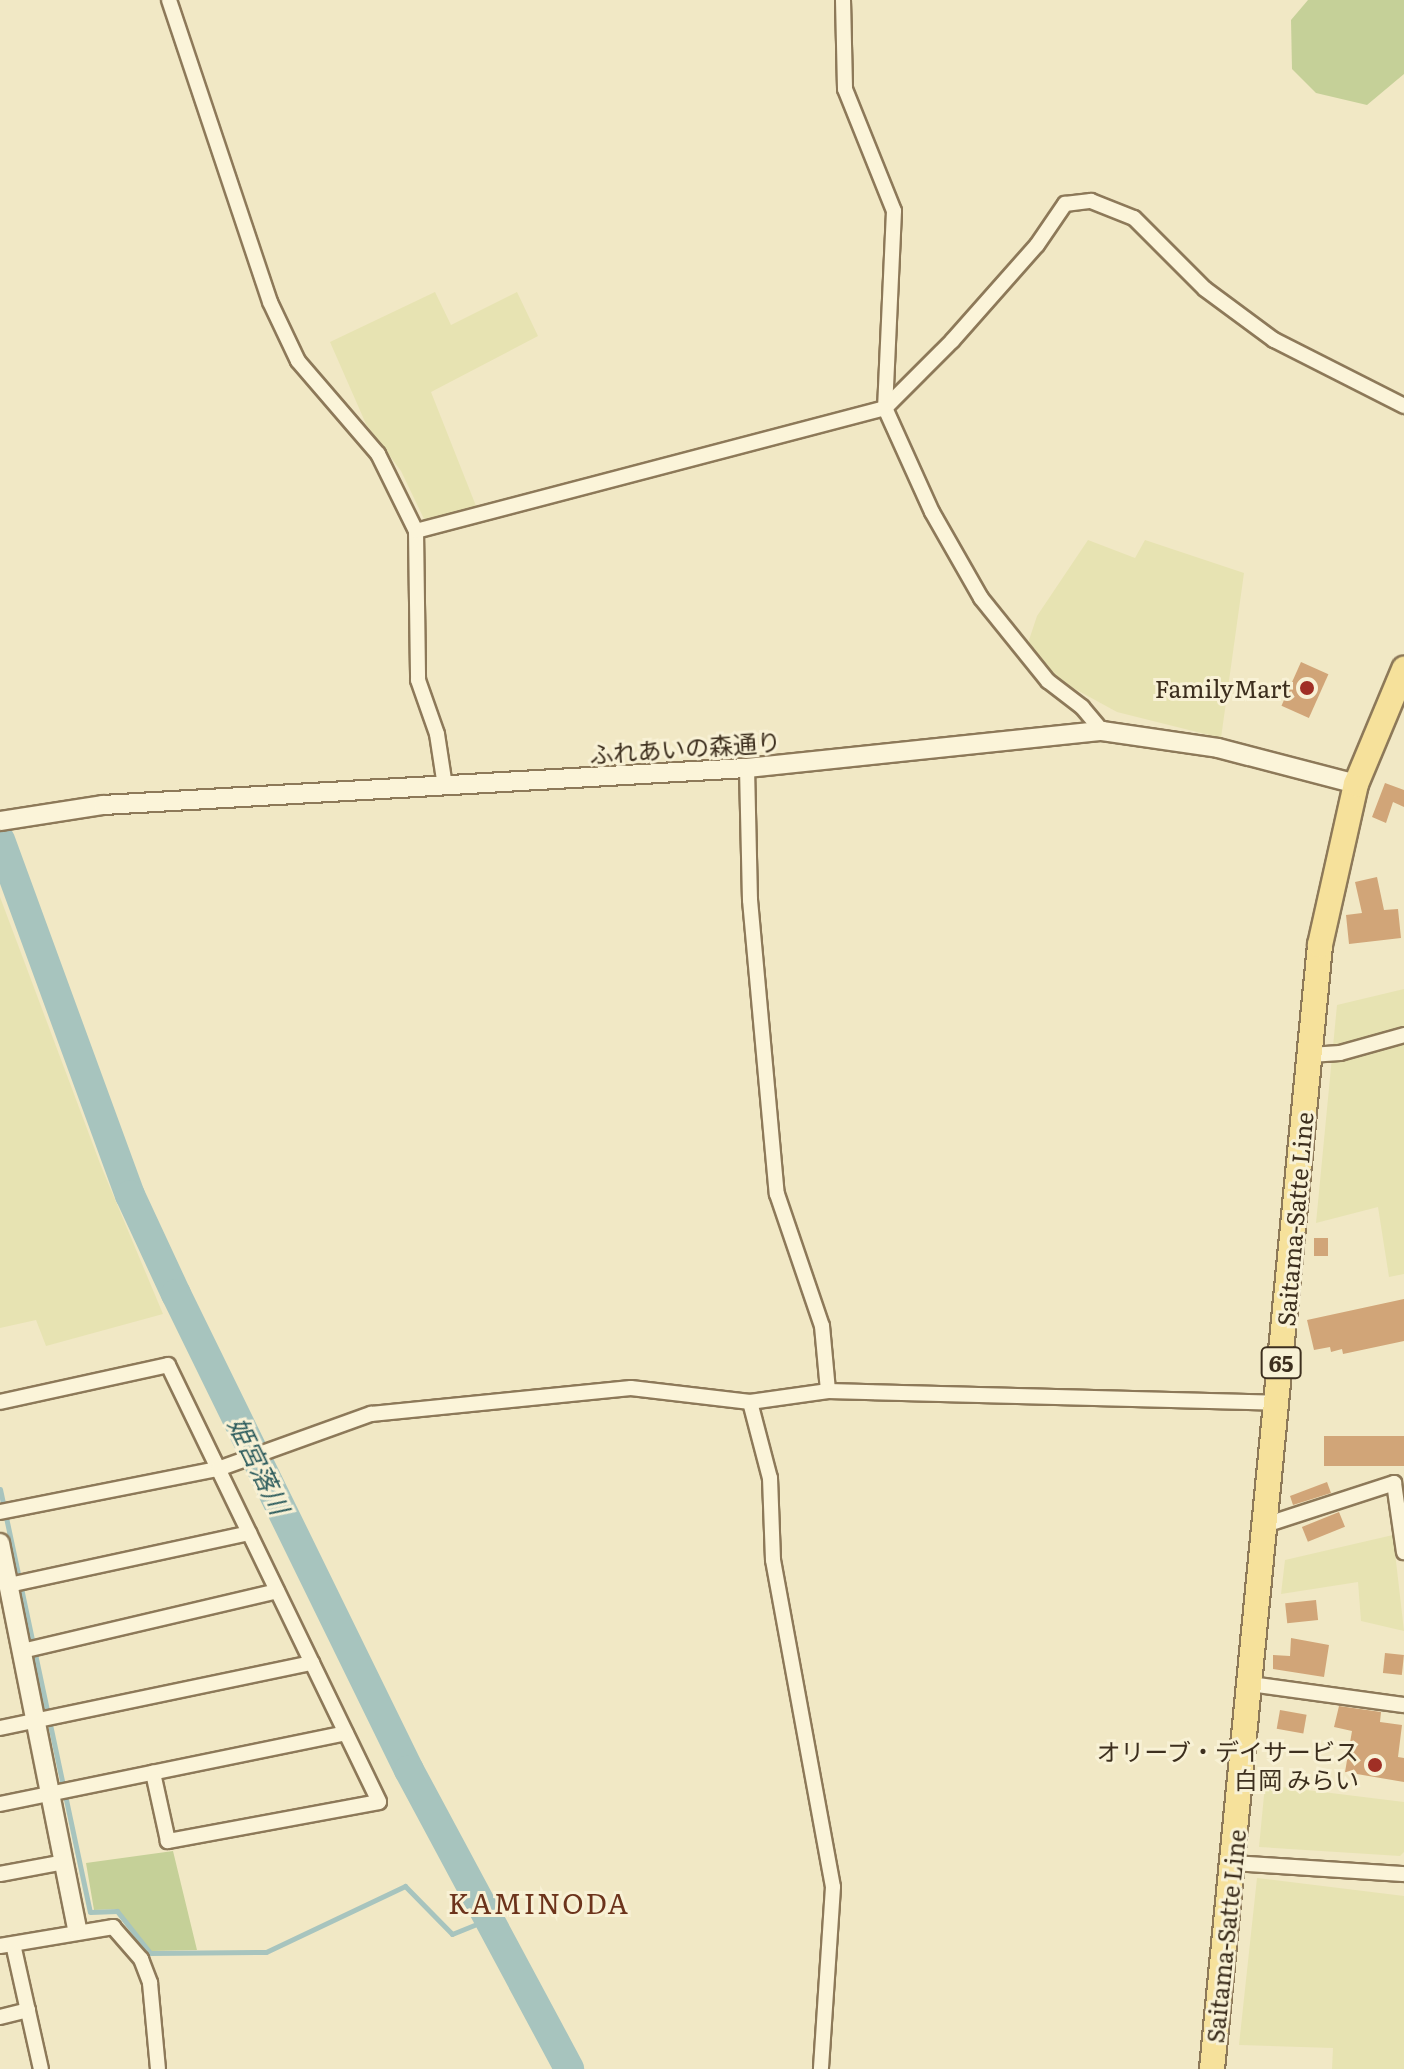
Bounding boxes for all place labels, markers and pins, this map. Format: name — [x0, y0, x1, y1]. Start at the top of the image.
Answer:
place label: FamilyMart — [1155, 674, 1291, 702]
marker: FamilyMart — [1298, 679, 1316, 697]
place label: オリーブ・デイサービス 白岡 みらい — [1095, 1737, 1359, 1793]
marker: オリーブ・デイサービス 白岡 みらい — [1366, 1756, 1384, 1774]

